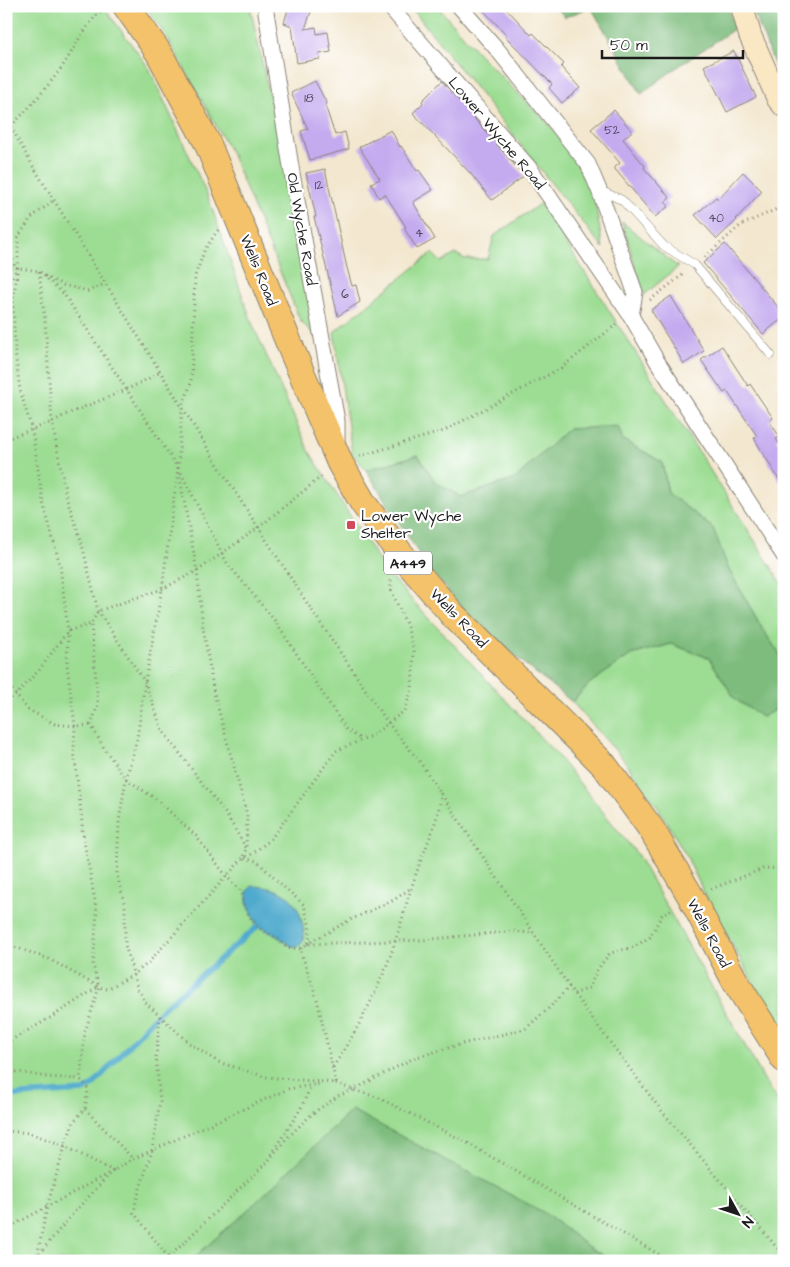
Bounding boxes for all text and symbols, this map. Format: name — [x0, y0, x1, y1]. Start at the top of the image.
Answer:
scale bar — [602, 28, 744, 60]
text: 50 m — [610, 35, 648, 56]
street label: Lower Wyche Road — [442, 72, 550, 195]
house number: 18 — [304, 90, 314, 107]
house number: 52 — [604, 122, 620, 139]
street label: Old Wyche Road — [280, 171, 322, 287]
house number: 12 — [315, 177, 323, 194]
house number: 40 — [708, 210, 724, 227]
house number: 4 — [415, 225, 423, 242]
street label: Wells Road — [235, 232, 282, 309]
house number: 6 — [341, 286, 349, 303]
place label: Lower Wyche Shelter — [361, 506, 462, 544]
marker: Lower Wyche Shelter — [345, 519, 357, 531]
road number: A449 — [384, 552, 432, 574]
street label: Wells Road — [425, 584, 492, 653]
street label: Wells Road — [682, 895, 736, 972]
north arrow — [712, 1190, 762, 1240]
text: N — [737, 1212, 758, 1232]

